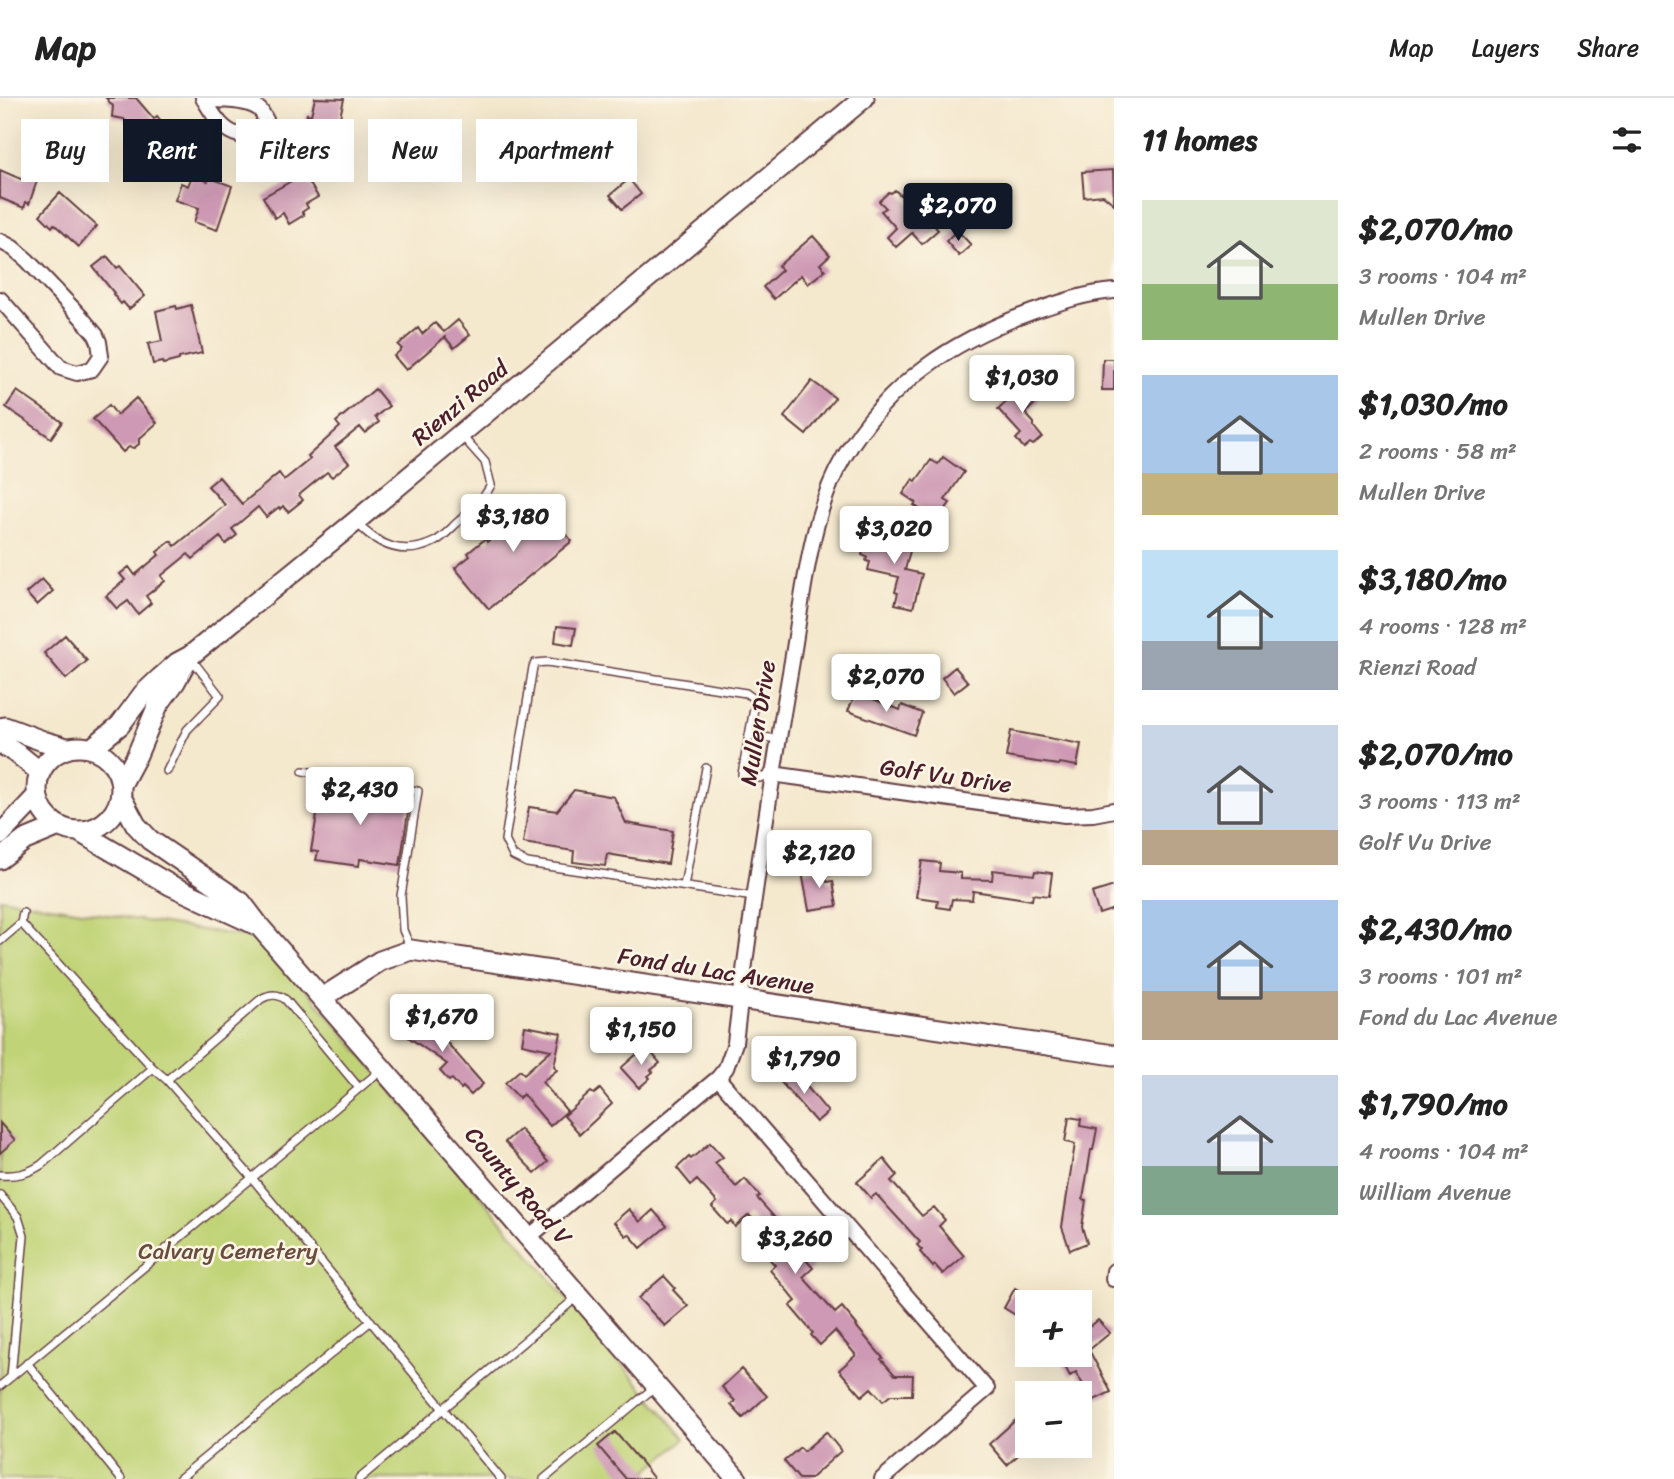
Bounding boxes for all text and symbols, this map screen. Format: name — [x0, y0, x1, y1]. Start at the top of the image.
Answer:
text: Map — [35, 19, 96, 77]
text: Map — [1389, 27, 1434, 69]
text: Layers — [1472, 27, 1539, 69]
text: Share — [1577, 27, 1639, 69]
text: 11 homes — [1142, 113, 1257, 167]
chip: Buy — [21, 119, 109, 182]
chip: Rent — [123, 119, 222, 182]
chip: Filters — [236, 119, 354, 182]
chip: New — [368, 119, 462, 182]
chip: Apartment — [476, 119, 637, 182]
icon: filters — [1608, 121, 1646, 159]
pin: $2,070 — [901, 184, 1015, 243]
text: $2,070 — [919, 185, 997, 226]
text: $2,070/mo — [1359, 202, 1513, 256]
icon: home — [1198, 228, 1282, 312]
text: 3 rooms · 104 m² — [1359, 256, 1527, 297]
text: Mullen Drive — [1359, 297, 1486, 338]
street label: Rienzi Road — [402, 348, 519, 456]
pin: $1,030 — [965, 356, 1079, 415]
text: $1,030 — [985, 357, 1059, 398]
text: $1,030/mo — [1359, 377, 1508, 431]
icon: home — [1198, 403, 1282, 487]
text: 2 rooms · 58 m² — [1359, 431, 1517, 472]
text: Mullen Drive — [1359, 472, 1486, 513]
pin: $3,180 — [456, 494, 570, 554]
text: $3,180 — [477, 496, 549, 537]
pin: $3,020 — [837, 506, 951, 566]
text: $3,020 — [856, 508, 932, 549]
text: $3,180/mo — [1359, 552, 1507, 606]
icon: home — [1198, 578, 1282, 662]
text: 4 rooms · 128 m² — [1359, 606, 1527, 647]
text: Rienzi Road — [1359, 647, 1476, 688]
pin: $2,070 — [829, 654, 943, 714]
text: $2,070 — [847, 656, 925, 697]
street label: Mullen Drive — [728, 657, 788, 789]
text: $2,070/mo — [1359, 727, 1513, 781]
street label: Golf Vu Drive — [878, 746, 1015, 806]
icon: home — [1198, 753, 1282, 837]
pin: $2,430 — [303, 768, 417, 827]
text: $2,430 — [322, 769, 398, 810]
text: 3 rooms · 113 m² — [1359, 781, 1521, 822]
text: Golf Vu Drive — [1359, 822, 1492, 863]
pin: $2,120 — [762, 830, 876, 890]
text: $2,120 — [783, 832, 855, 873]
text: $2,430/mo — [1359, 902, 1512, 956]
icon: home — [1198, 928, 1282, 1012]
street label: Fond du Lac Avenue — [615, 935, 817, 1007]
text: 3 rooms · 101 m² — [1359, 956, 1523, 997]
pin: $1,670 — [385, 995, 499, 1054]
text: $1,670 — [406, 996, 478, 1037]
text: Fond du Lac Avenue — [1359, 997, 1557, 1038]
pin: $1,150 — [584, 1007, 698, 1067]
text: $1,150 — [606, 1009, 676, 1050]
pin: $1,790 — [747, 1037, 861, 1096]
text: $1,790 — [767, 1038, 841, 1079]
text: $1,790/mo — [1359, 1077, 1508, 1131]
icon: home — [1198, 1103, 1282, 1187]
street label: County Road V — [454, 1117, 583, 1256]
text: 4 rooms · 104 m² — [1359, 1131, 1529, 1172]
text: William Avenue — [1359, 1172, 1511, 1213]
pin: $3,260 — [738, 1216, 852, 1276]
text: $3,260 — [757, 1218, 833, 1259]
park label: Calvary Cemetery — [138, 1231, 318, 1272]
map controls — [1015, 1290, 1092, 1458]
button: + — [1015, 1290, 1092, 1367]
button: − — [1015, 1381, 1092, 1458]

